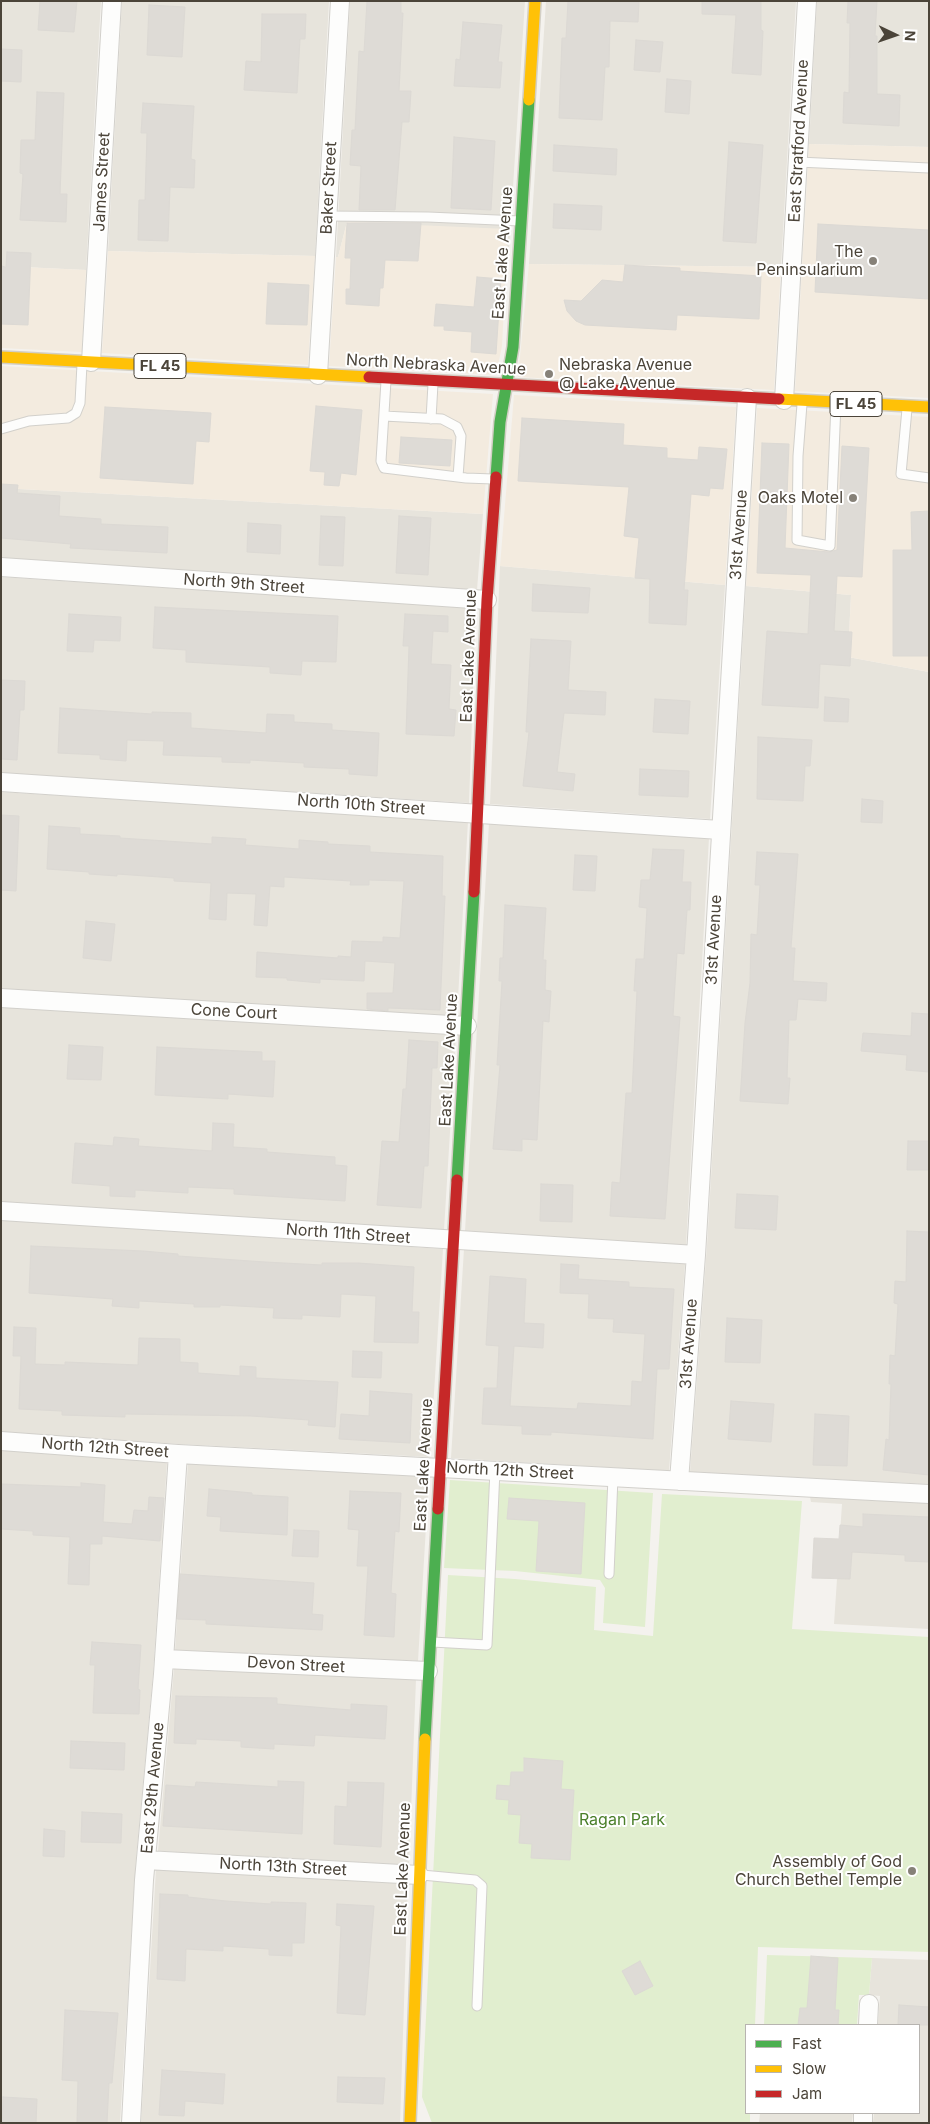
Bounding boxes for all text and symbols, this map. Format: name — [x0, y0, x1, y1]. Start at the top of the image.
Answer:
north arrow — [870, 10, 920, 60]
text: N — [902, 30, 919, 42]
street label: East Stratford Avenue — [785, 59, 813, 223]
street label: James Street — [90, 132, 114, 232]
street label: Baker Street — [317, 141, 341, 235]
street label: East Lake Avenue — [489, 186, 517, 320]
place label: The Peninsularium — [756, 242, 863, 280]
marker: The Peninsularium — [867, 255, 879, 267]
street label: North Nebraska Avenue — [346, 351, 526, 379]
road number: FL 45 — [134, 354, 186, 378]
place label: Nebraska Avenue @ Lake Avenue — [559, 355, 692, 393]
marker: Nebraska Avenue @ Lake Avenue — [543, 368, 555, 380]
road number: FL 45 — [830, 392, 882, 416]
place label: Oaks Motel — [758, 488, 843, 508]
street label: 31st Avenue — [726, 489, 752, 581]
marker: Oaks Motel — [847, 492, 859, 504]
street label: North 9th Street — [183, 570, 305, 598]
street label: East Lake Avenue — [457, 589, 481, 723]
street label: North 10th Street — [296, 791, 426, 819]
street label: 31st Avenue — [702, 894, 726, 986]
street label: East Lake Avenue — [436, 993, 462, 1127]
street label: Cone Court — [190, 1000, 278, 1024]
street label: North 11th Street — [285, 1220, 411, 1248]
street label: 31st Avenue — [676, 1298, 702, 1390]
street label: East Lake Avenue — [411, 1398, 437, 1532]
street label: North 12th Street — [41, 1434, 169, 1462]
street label: North 12th Street — [446, 1458, 574, 1484]
street label: Devon Street — [247, 1653, 345, 1677]
street label: East 29th Avenue — [138, 1721, 168, 1855]
street label: East Lake Avenue — [391, 1802, 415, 1936]
park label: Ragan Park — [579, 1810, 665, 1830]
place label: Assembly of God Church Bethel Temple — [735, 1852, 902, 1890]
street label: North 13th Street — [219, 1854, 347, 1880]
marker: Assembly of God Church Bethel Temple — [906, 1865, 918, 1877]
legend — [745, 2024, 920, 2114]
text: Fast — [792, 2034, 822, 2053]
text: Slow — [792, 2059, 826, 2078]
text: Jam — [792, 2084, 822, 2103]

